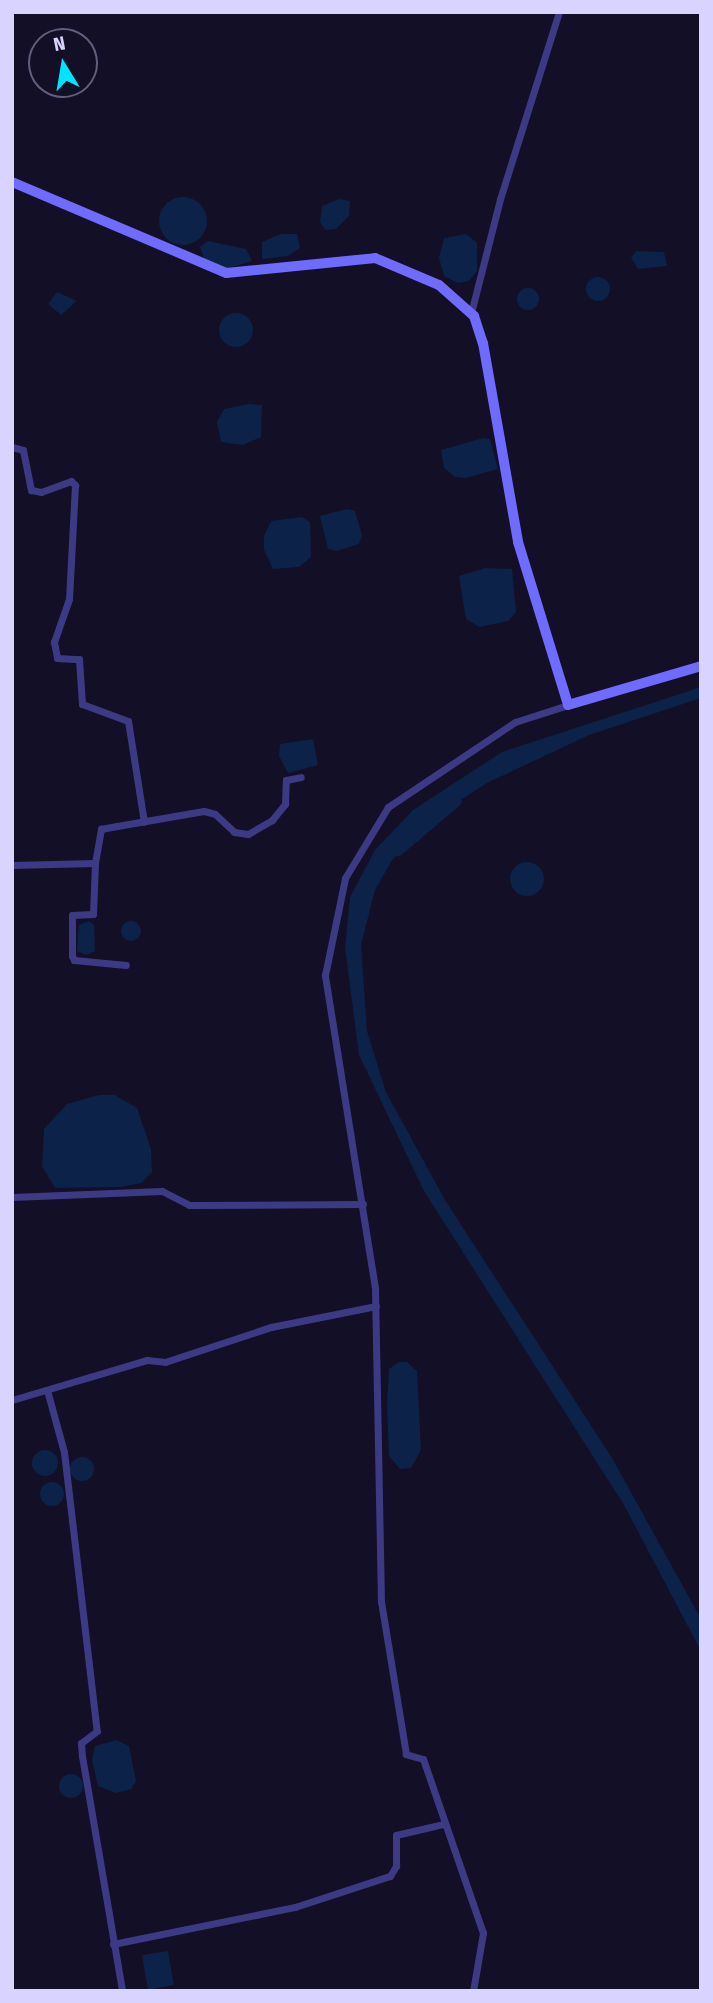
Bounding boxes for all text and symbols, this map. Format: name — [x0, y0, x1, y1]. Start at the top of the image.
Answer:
north arrow — [28, 28, 98, 98]
text: N — [51, 31, 67, 56]

